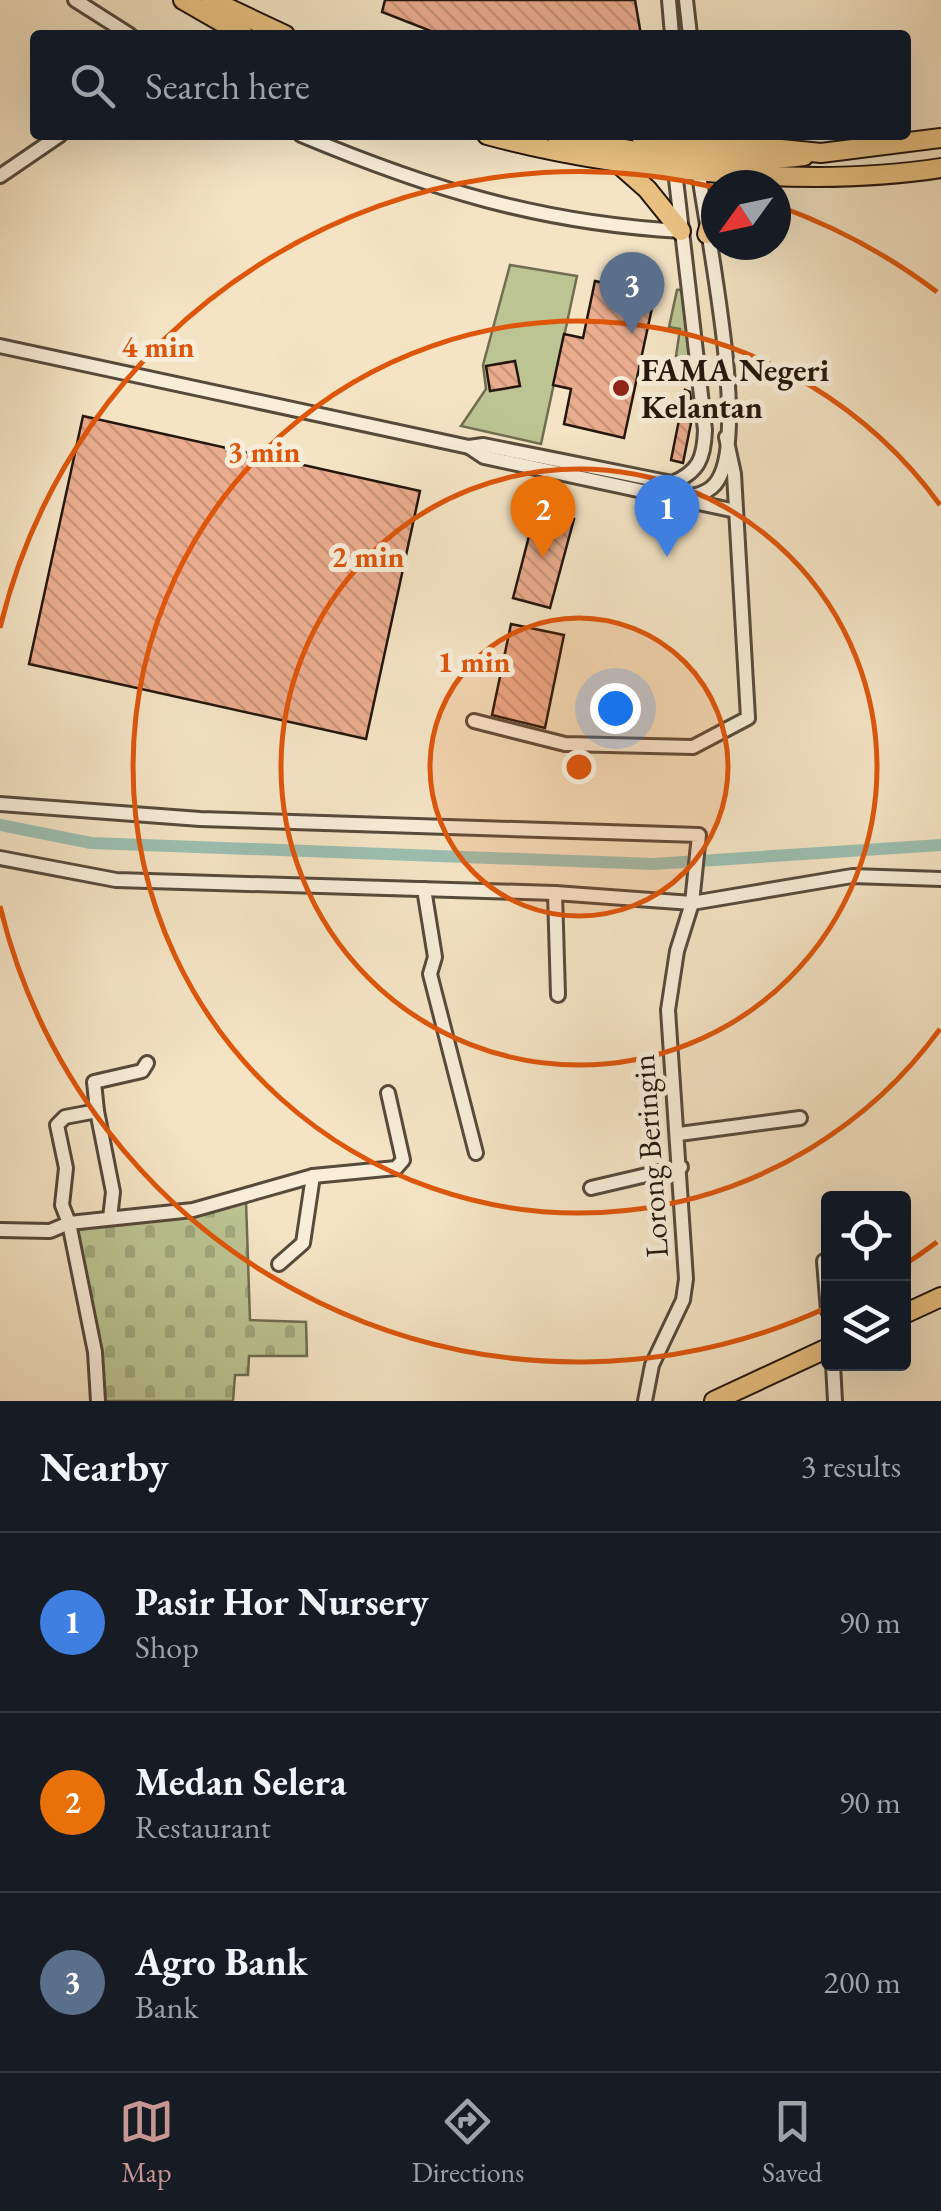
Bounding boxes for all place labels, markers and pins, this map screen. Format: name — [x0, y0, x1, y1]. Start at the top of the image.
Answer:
pin: 3 — [600, 252, 664, 334]
place label: FAMA Negeri Kelantan — [641, 349, 830, 428]
marker: FAMA Negeri Kelantan — [610, 377, 632, 399]
pin: 1 — [634, 474, 700, 557]
pin: 2 — [510, 476, 576, 558]
centre of rings — [561, 749, 597, 785]

